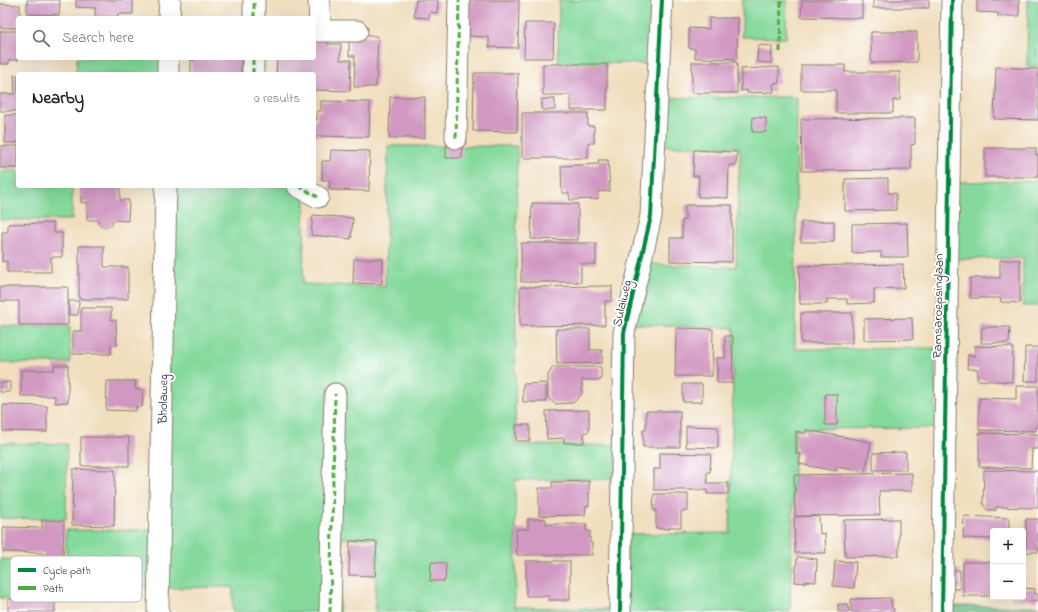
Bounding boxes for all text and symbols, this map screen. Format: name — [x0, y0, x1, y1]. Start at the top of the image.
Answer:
search box — [16, 16, 316, 60]
icon: search — [30, 27, 52, 49]
text: Search here — [62, 27, 134, 49]
text: Nearby — [32, 86, 84, 111]
text: 0 results — [254, 89, 300, 108]
street label: Ramsaroepsinglaan — [928, 253, 950, 359]
street label: Sulaiweg — [608, 278, 638, 329]
street label: Bholaweg — [154, 374, 174, 425]
map controls — [990, 528, 1026, 600]
button: + — [990, 528, 1026, 564]
legend — [10, 556, 142, 602]
text: Cycle path — [43, 563, 91, 580]
button: − — [990, 564, 1026, 600]
text: Path — [43, 581, 64, 597]

